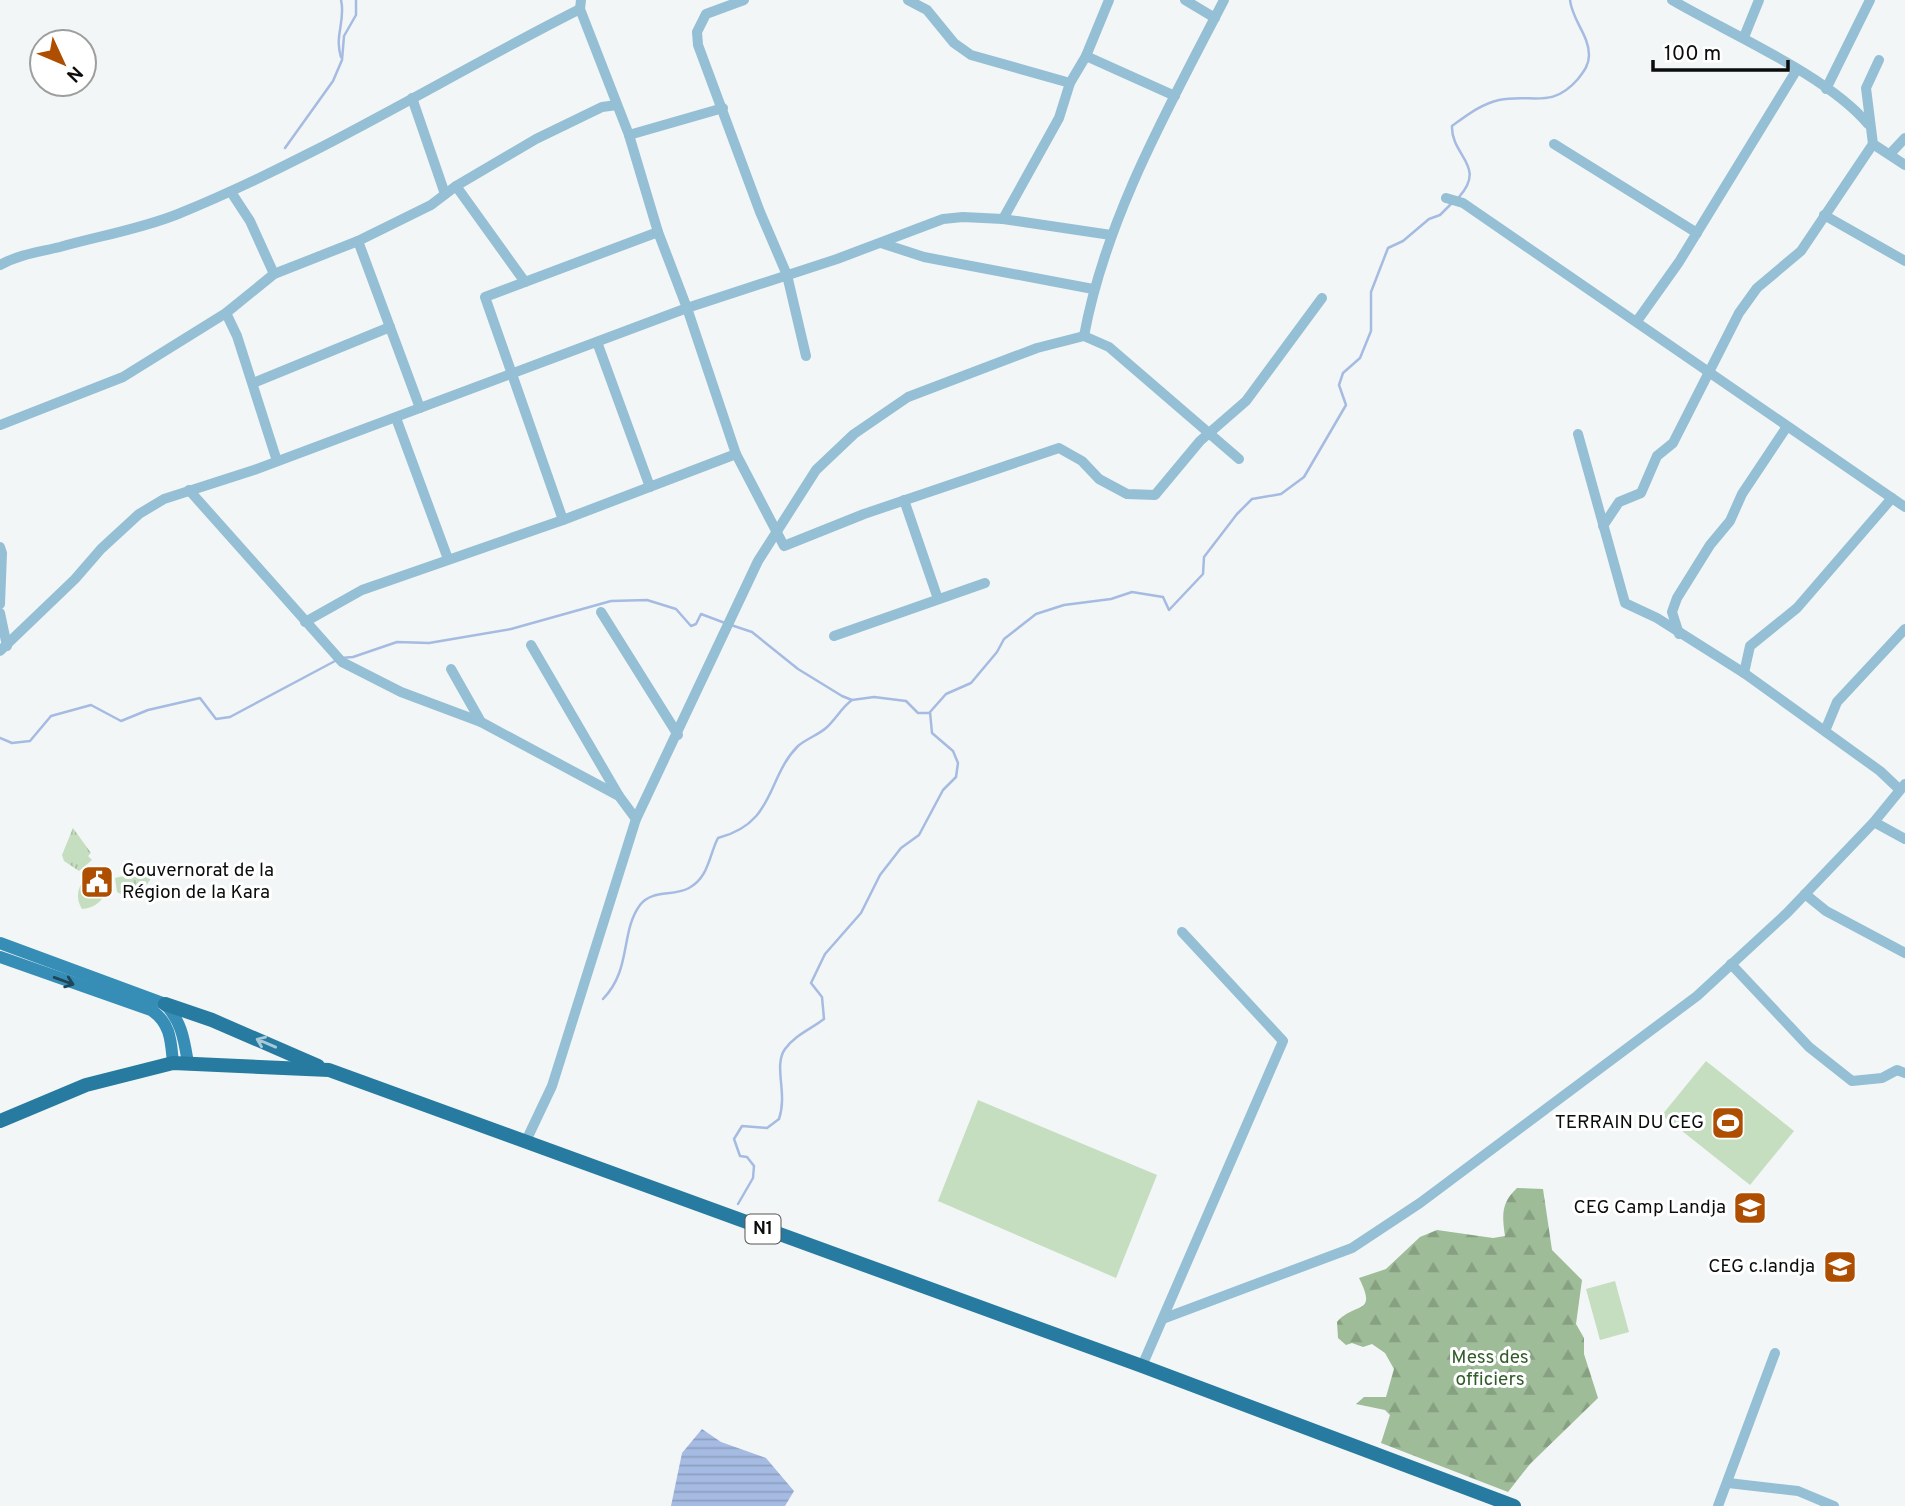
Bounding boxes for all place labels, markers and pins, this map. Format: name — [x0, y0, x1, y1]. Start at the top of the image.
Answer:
place label: Gouvernorat de la Région de la Kara — [122, 859, 274, 905]
public building icon: Gouvernorat de la Région de la Kara — [78, 863, 116, 901]
sports icon: TERRAIN DU CEG — [1709, 1104, 1747, 1142]
place label: TERRAIN DU CEG — [1555, 1111, 1704, 1135]
school or university icon: CEG Camp Landja — [1731, 1189, 1769, 1227]
place label: CEG Camp Landja — [1574, 1196, 1726, 1220]
school or university icon: CEG c.landja — [1821, 1248, 1859, 1286]
place label: CEG c.landja — [1708, 1255, 1815, 1279]

